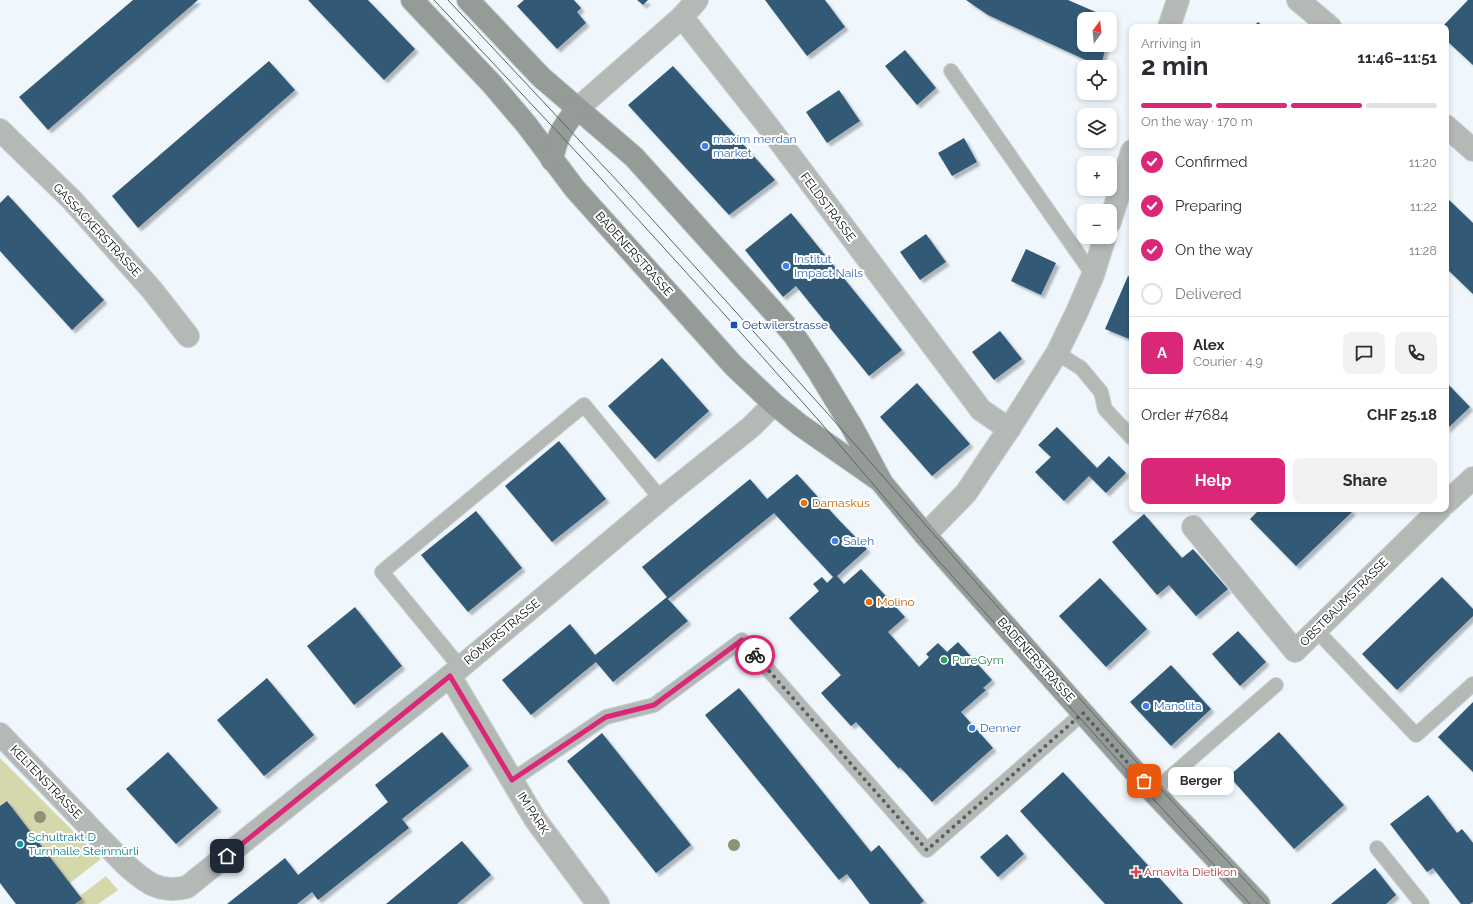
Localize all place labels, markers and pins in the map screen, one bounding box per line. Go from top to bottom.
place label: maxim merdan market [713,132,796,160]
marker: maxim merdan market [700,141,710,151]
place label: Institut Impact Nails [794,252,863,280]
marker: Institut Impact Nails [781,261,791,271]
place label: Oetwilerstrasse [742,318,828,332]
marker: Oetwilerstrasse [729,320,739,330]
place label: Damaskus [812,496,870,510]
marker: Damaskus [799,498,809,508]
place label: Saleh [843,534,874,548]
marker: Saleh [830,536,840,546]
place label: Molino [877,595,915,609]
marker: Molino [864,597,874,607]
place label: PureGym [952,653,1004,667]
marker: PureGym [939,655,949,665]
place label: Manolita [1154,699,1202,713]
marker: Manolita [1141,701,1151,711]
place label: Denner [980,721,1022,735]
marker: Denner [967,723,977,733]
pin [1127,764,1161,798]
callout: Berger [1168,767,1234,795]
place label: Schultrakt D Turnhalle Steinmürli [28,830,139,858]
marker: Schultrakt D Turnhalle Steinmürli [15,839,25,849]
pin [210,839,244,873]
place label: Amavita Dietikon [1144,865,1237,879]
marker: Amavita Dietikon [1131,867,1141,877]

